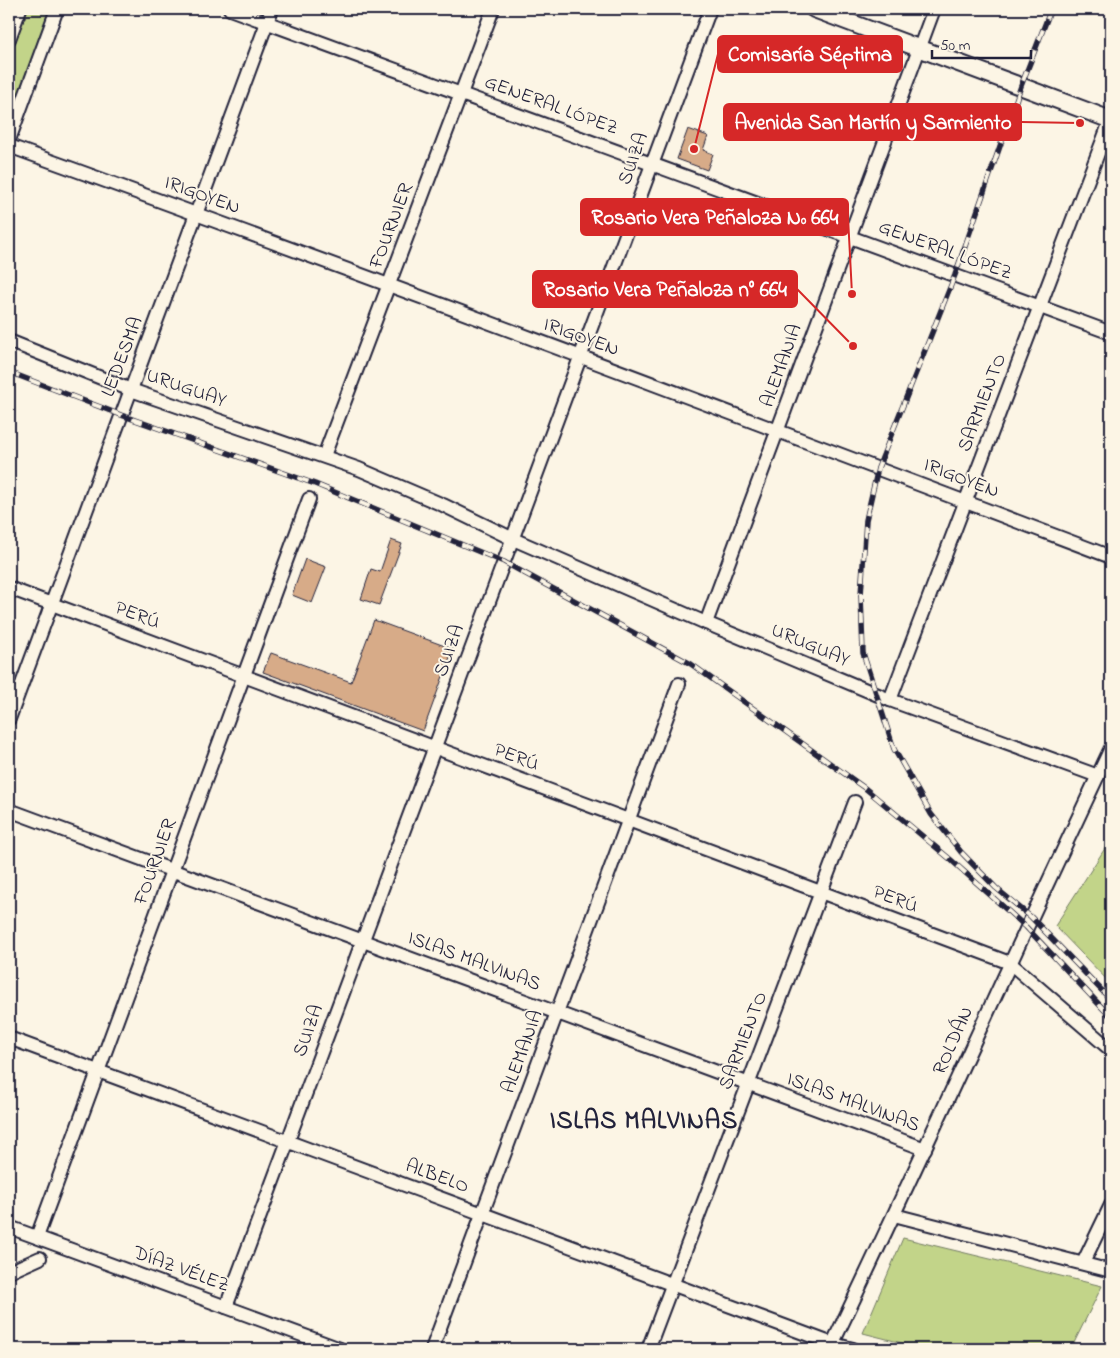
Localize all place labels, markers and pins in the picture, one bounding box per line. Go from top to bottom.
callout: Comisaría Séptima [718,36,902,72]
callout: Avenida San Martín y Sarmiento [724,104,1021,140]
callout: Rosario Vera Peñaloza Nº 664 [581,199,848,235]
callout: Rosario Vera Peñaloza n° 664 [533,271,797,307]

